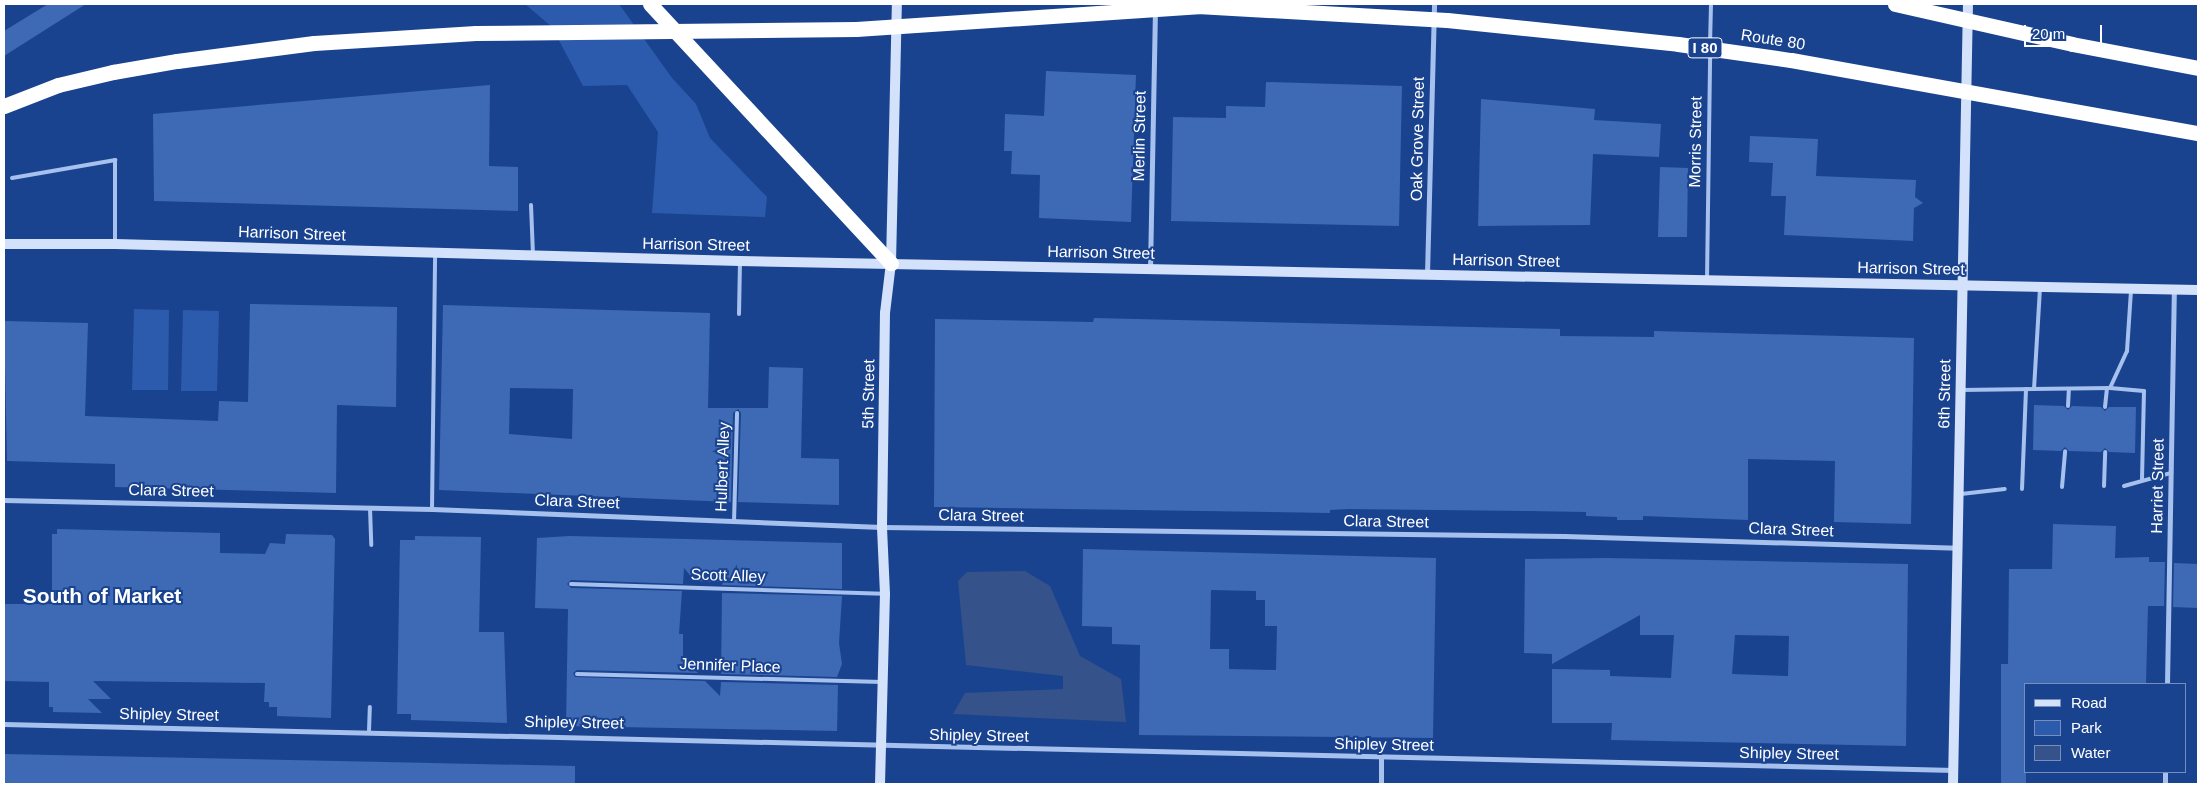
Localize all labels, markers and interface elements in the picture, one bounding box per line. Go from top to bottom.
scale bar [2027,15,2104,47]
street label: Route 80 [1739,25,1807,55]
text: 20 m [2032,25,2065,42]
road number: I 80 [1686,36,1724,60]
street label: Oak Grove Street [1407,77,1429,201]
street label: Merlin Street [1130,90,1150,182]
street label: Morris Street [1686,96,1706,188]
street label: Harrison Street [238,223,346,245]
street label: Harrison Street [642,234,750,256]
street label: Harrison Street [1047,242,1155,264]
street label: Harrison Street [1452,250,1560,272]
street label: Harrison Street [1857,258,1965,280]
street label: 5th Street [859,359,879,429]
street label: 6th Street [1935,359,1955,429]
street label: Hulbert Alley [712,421,734,513]
street label: Harriet Street [2148,438,2168,534]
street label: Clara Street [128,481,214,501]
street label: Clara Street [534,491,620,513]
street label: Clara Street [938,506,1024,526]
street label: Clara Street [1343,512,1429,532]
street label: Clara Street [1748,519,1834,541]
street label: Scott Alley [690,565,766,587]
district label: South of Market [23,583,181,609]
street label: Jennifer Place [679,655,781,677]
legend [2024,683,2187,773]
text: Road [2071,694,2107,711]
street label: Shipley Street [119,705,219,725]
street label: Shipley Street [524,713,624,733]
text: Park [2071,719,2102,736]
street label: Shipley Street [929,726,1029,746]
street label: Shipley Street [1334,735,1434,755]
street label: Shipley Street [1739,744,1839,764]
text: Water [2071,744,2110,761]

